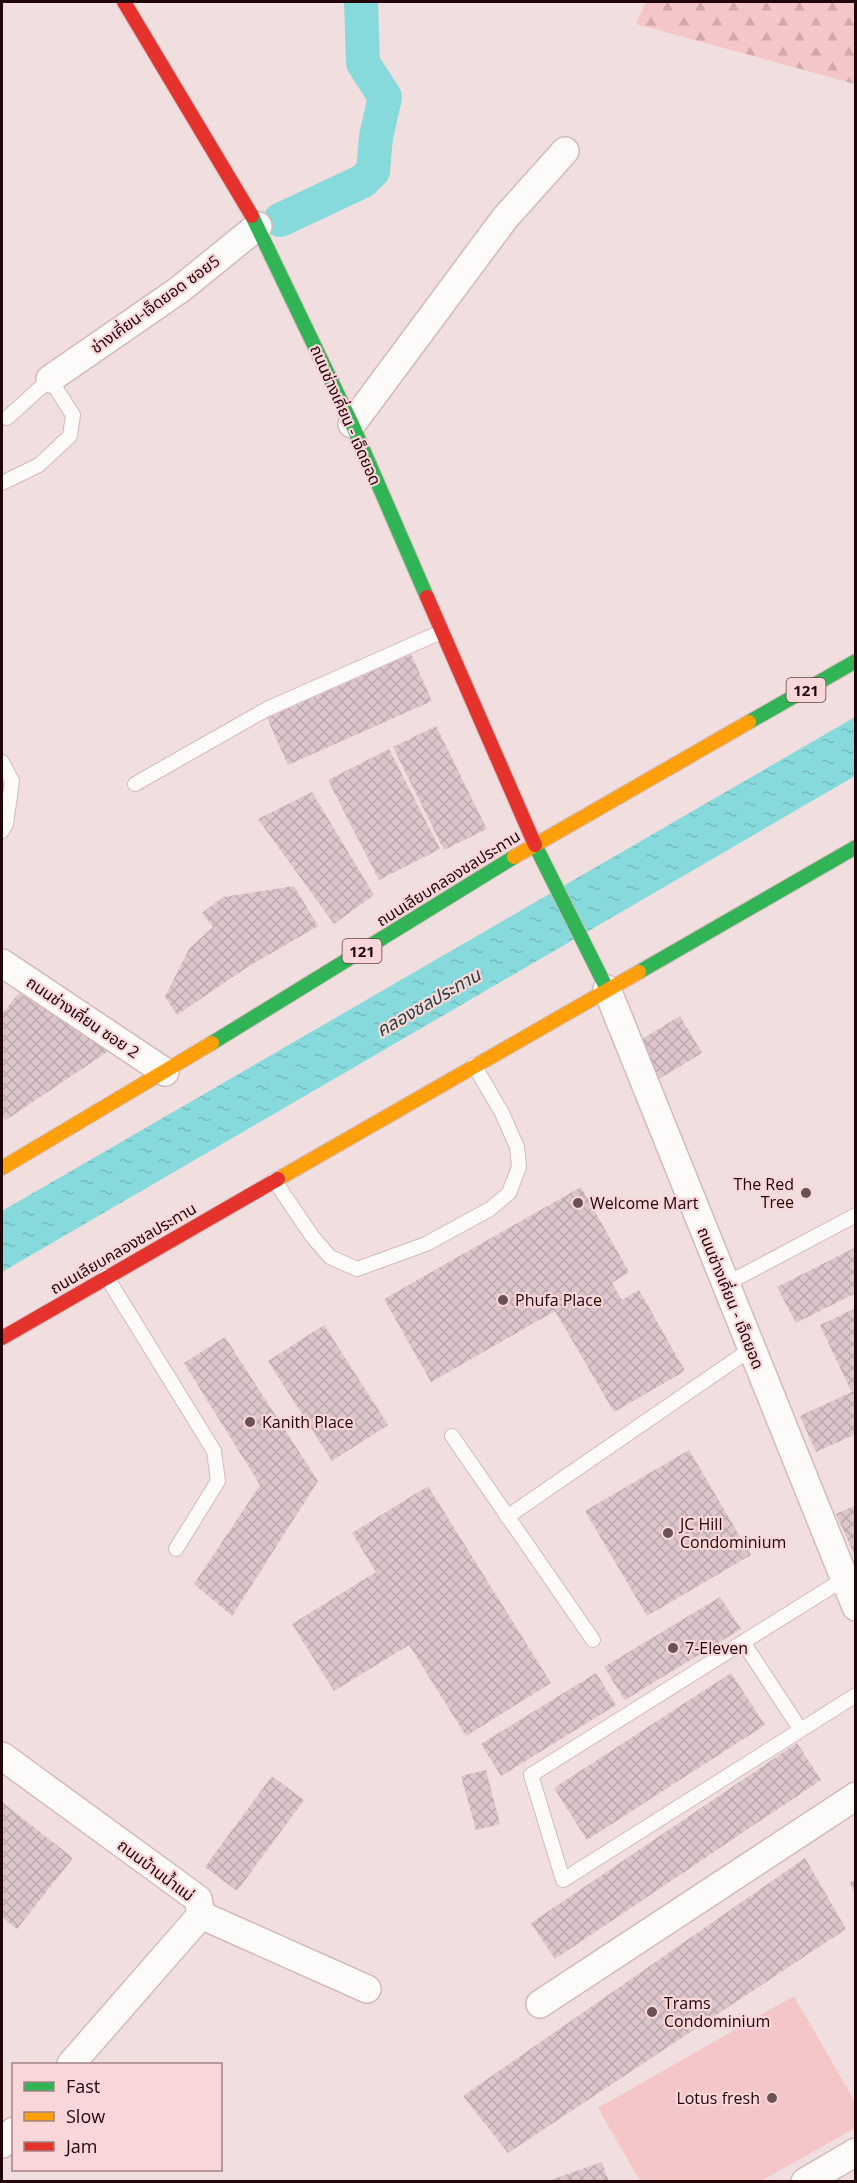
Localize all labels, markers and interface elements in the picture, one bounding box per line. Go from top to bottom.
street label: ช่างเคี่ยน-เจ็ดยอด ซอย5 [86,250,224,358]
street label: ถนนช่างเคี่ยน - เจ็ดยอด [305,341,387,489]
road number: 121 [786,678,826,702]
street label: ถนนเลียบคลองชลประทาน [372,825,524,931]
road number: 121 [342,939,382,963]
water label: คลองชลประทาน [372,962,485,1042]
street label: ถนนช่างเคี่ยน ซอย 2 [22,971,144,1063]
place label: The Red Tree [734,1173,794,1213]
marker: The Red Tree [799,1186,813,1200]
place label: Welcome Mart [590,1192,699,1214]
marker: Welcome Mart [571,1196,585,1210]
street label: ถนนเลียบคลองชลประทาน [46,1197,200,1299]
street label: ถนนช่างเคี่ยน - เจ็ดยอด [692,1224,770,1372]
place label: Phufa Place [515,1289,602,1311]
marker: Phufa Place [496,1293,510,1307]
place label: Kanith Place [262,1411,353,1433]
marker: Kanith Place [243,1415,257,1429]
place label: JC Hill Condominium [678,1513,786,1553]
marker: JC Hill Condominium [661,1526,675,1540]
place label: 7-Eleven [685,1637,748,1659]
marker: 7-Eleven [666,1641,680,1655]
street label: ถนนบ้านน้ำแม่ [113,1834,199,1906]
place label: Trams Condominium [664,1992,770,2032]
marker: Trams Condominium [645,2005,659,2019]
legend [12,2063,222,2171]
text: Fast [66,2074,100,2098]
place label: Lotus fresh [676,2087,760,2109]
marker: Lotus fresh [765,2091,779,2105]
text: Slow [66,2104,105,2128]
text: Jam [64,2134,98,2158]

